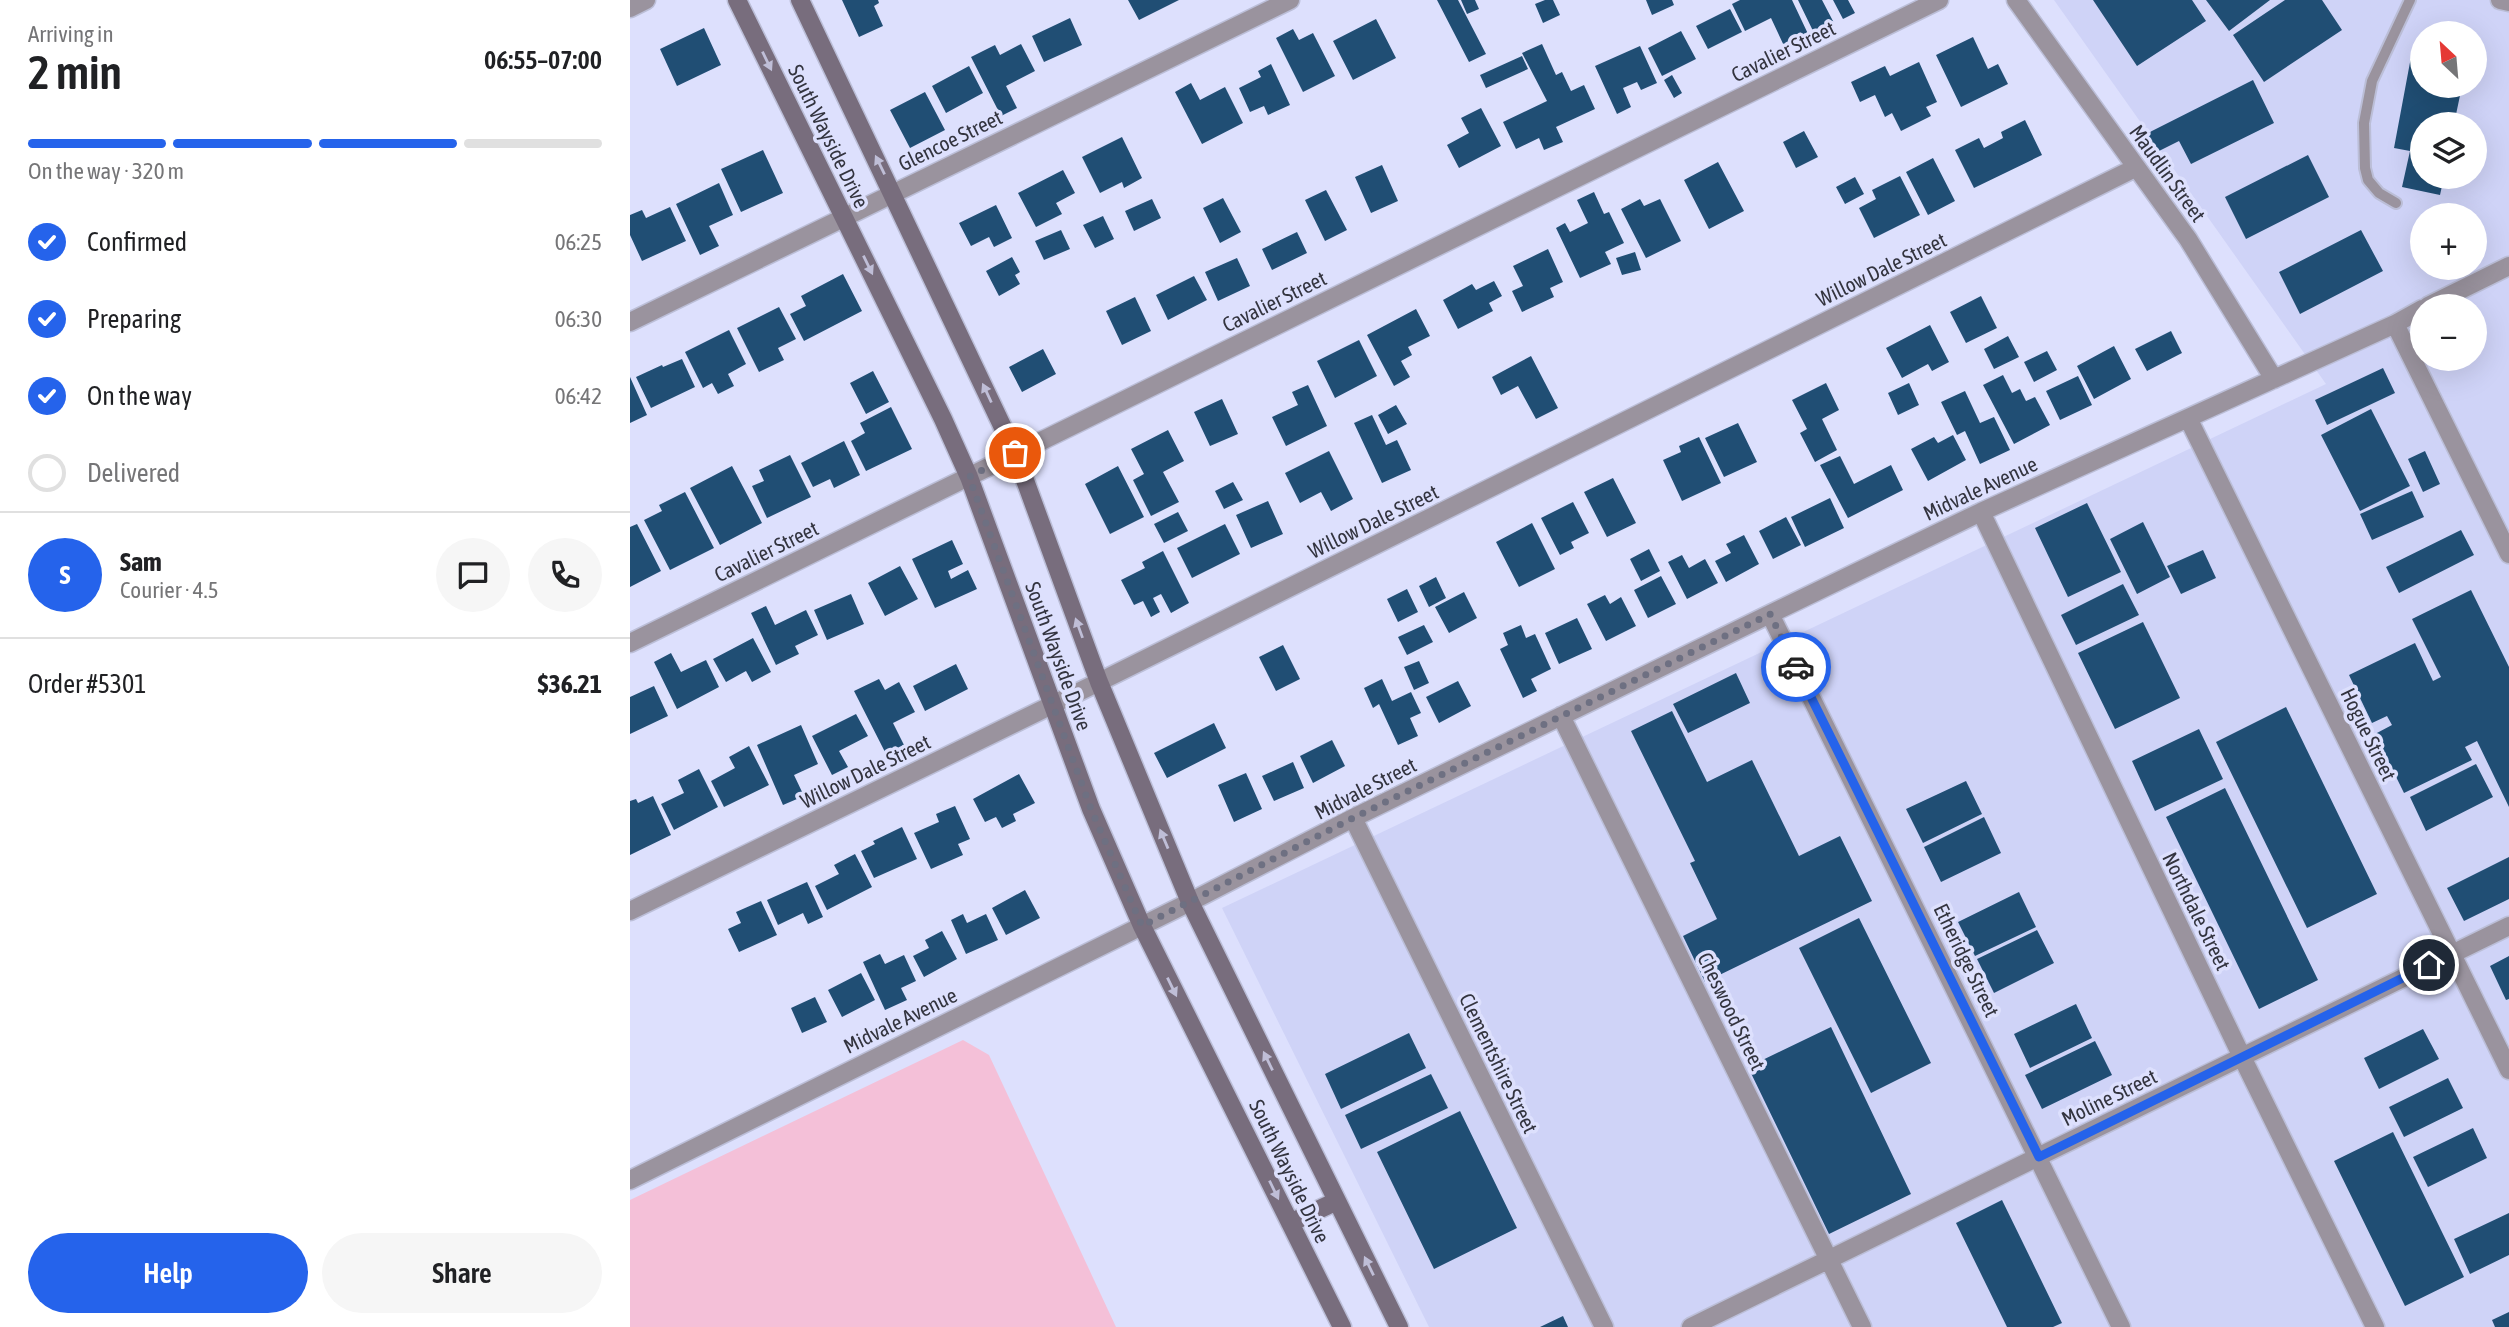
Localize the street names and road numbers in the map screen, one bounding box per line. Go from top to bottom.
street label: Cavalier Street [1727,16,1839,86]
street label: South Wayside Drive [784,60,874,212]
street label: Glencoe Street [894,105,1006,175]
street label: Maudlin Street [2125,120,2211,226]
street label: Willow Dale Street [1812,227,1950,311]
street label: Cavalier Street [1218,266,1330,336]
street label: Midvale Avenue [1919,451,2041,525]
street label: Willow Dale Street [1304,479,1442,563]
street label: Cavalier Street [710,516,822,586]
street label: South Wayside Drive [1021,578,1097,734]
street label: Hogue Street [2336,684,2402,784]
street label: Willow Dale Street [796,729,934,813]
street label: Midvale Street [1310,752,1420,824]
street label: Northdale Street [2158,848,2236,974]
street label: Etheridge Street [1929,900,2005,1020]
street label: Cheswood Street [1693,948,1771,1074]
street label: Midvale Avenue [839,982,961,1058]
street label: Clementshire Street [1455,989,1543,1137]
street label: Moline Street [2057,1064,2161,1130]
street label: South Wayside Drive [1245,1095,1335,1247]

